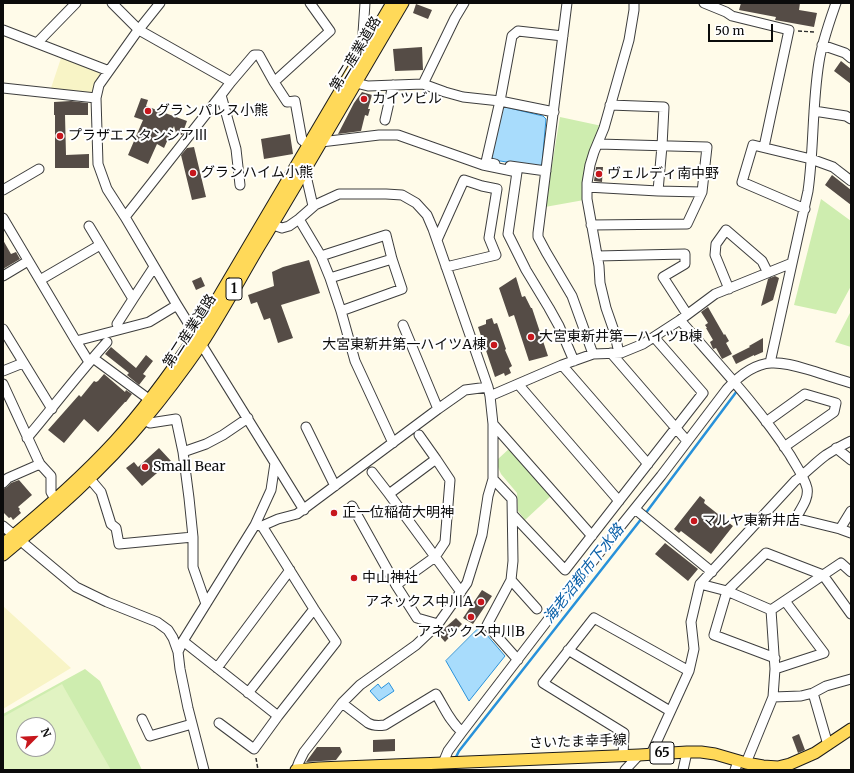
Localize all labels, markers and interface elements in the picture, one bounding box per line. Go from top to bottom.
street label: 第二産業道路 [327,14,385,94]
scale bar [710,16,775,42]
text: 50 m [715,23,744,38]
place label: カイツビル [372,91,442,107]
marker: カイツビル [359,94,369,104]
place label: グランパレス小熊 [156,103,268,119]
marker: グランパレス小熊 [143,106,153,116]
place label: プラザエスタンシアⅢ [68,128,208,144]
marker: プラザエスタンシアⅢ [55,131,65,141]
place label: グランハイム小熊 [201,165,313,181]
place label: ヴェルディ南中野 [607,166,719,182]
marker: グランハイム小熊 [188,168,198,178]
marker: ヴェルディ南中野 [594,169,604,179]
road number: 1 [226,278,242,300]
street label: 第二産業道路 [160,291,220,371]
place label: 大宮東新井第一ハイツB棟 [539,329,702,345]
marker: 大宮東新井第一ハイツB棟 [526,332,536,342]
place label: 大宮東新井第一ハイツA棟 [322,337,486,353]
marker: 大宮東新井第一ハイツA棟 [489,340,499,350]
place label: Small Bear [153,459,225,475]
marker: Small Bear [140,462,150,472]
place label: 正一位稲荷大明神 [342,505,454,521]
marker: 正一位稲荷大明神 [329,508,339,518]
place label: マルヤ東新井店 [702,513,800,529]
marker: マルヤ東新井店 [689,516,699,526]
water label: 海老沼都市下水路 [540,521,628,627]
place label: 中山神社 [362,570,418,586]
marker: 中山神社 [349,573,359,583]
place label: アネックス中川A [365,594,473,610]
marker: アネックス中川A [476,597,486,607]
marker: アネックス中川B [466,612,476,622]
place label: アネックス中川B [417,624,525,640]
north arrow [16,717,56,757]
text: N [38,726,54,739]
street label: さいたま幸手線 [529,732,627,752]
road number: 65 [650,742,674,764]

